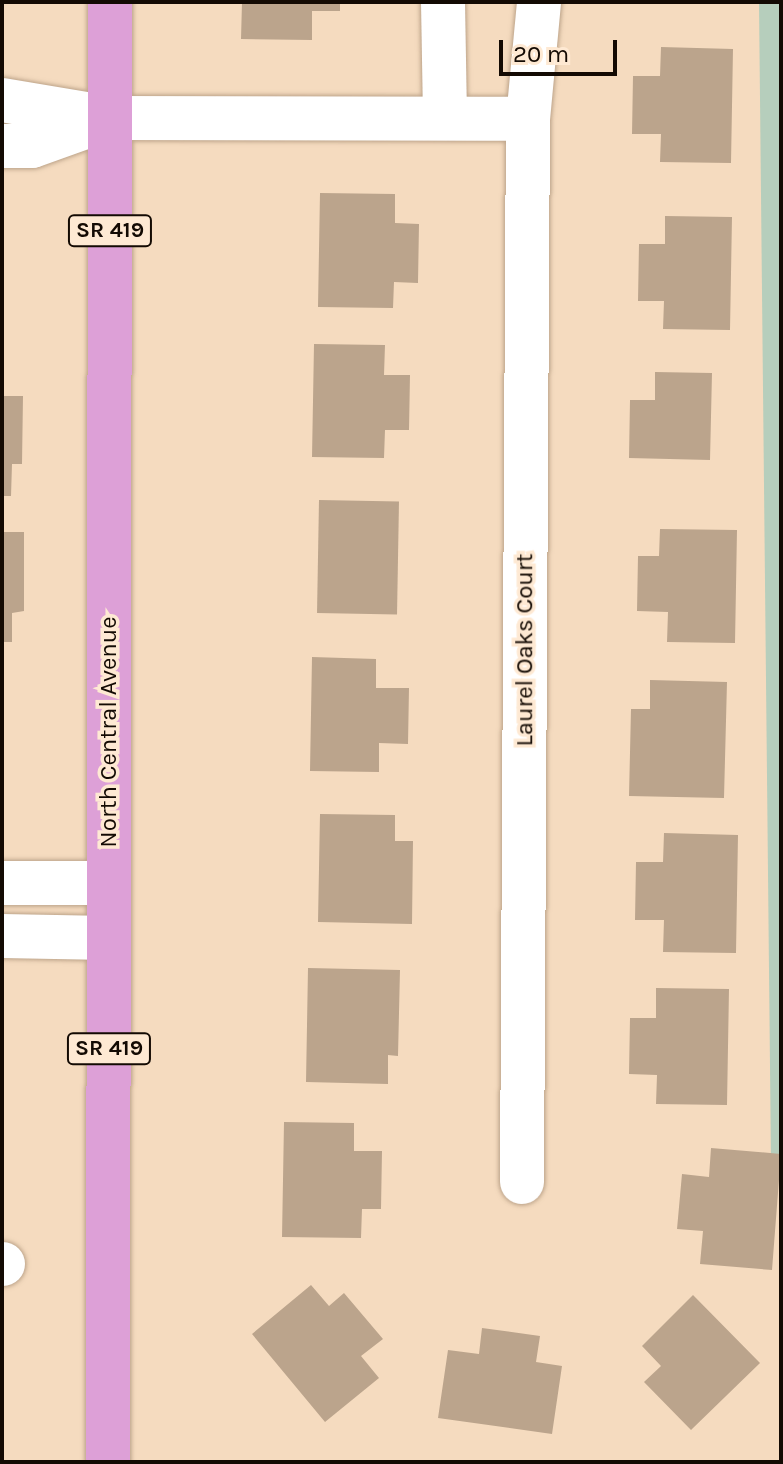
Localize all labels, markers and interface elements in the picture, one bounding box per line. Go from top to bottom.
scale bar [503,24,621,74]
text: 20 m [513,40,569,68]
road number: SR 419 [66,213,154,249]
street label: Laurel Oaks Court [511,554,539,746]
street label: North Central Avenue [95,616,123,848]
road number: SR 419 [65,1031,153,1067]

